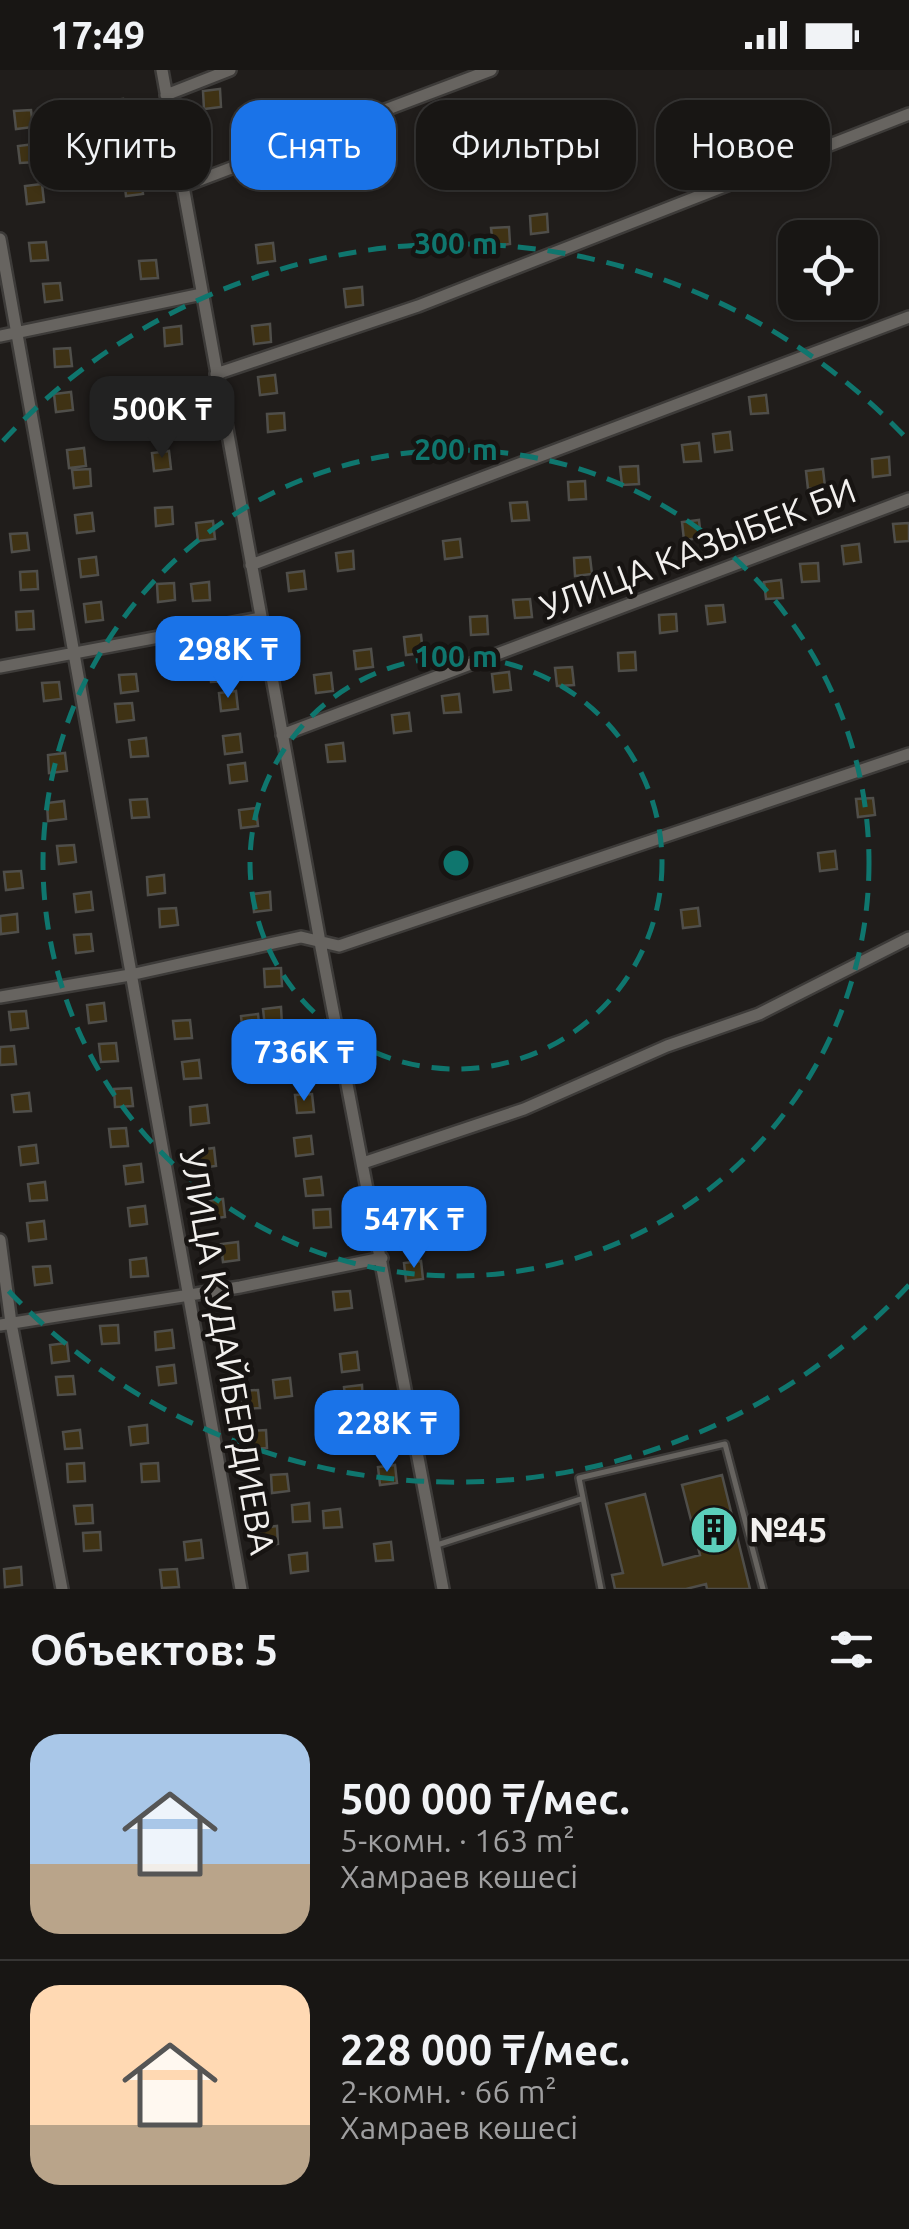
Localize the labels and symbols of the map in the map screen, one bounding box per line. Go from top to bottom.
text: 300 m [414,226,498,260]
pin: 500K ₸ [81,376,243,461]
text: 200 m [414,432,498,466]
street label: УЛИЦА КАЗЫБЕК БИ [534,469,861,627]
pin: 298K ₸ [147,616,309,701]
text: 100 m [414,639,498,673]
centre of rings [438,845,474,881]
pin: 736K ₸ [223,1019,385,1104]
street label: УЛИЦА КУДАЙБЕРДИЕВА [173,1146,283,1558]
pin: 547K ₸ [333,1186,495,1271]
pin: 228K ₸ [306,1390,468,1475]
building icon: №45 [688,1504,740,1556]
place label: №45 [749,1509,828,1549]

